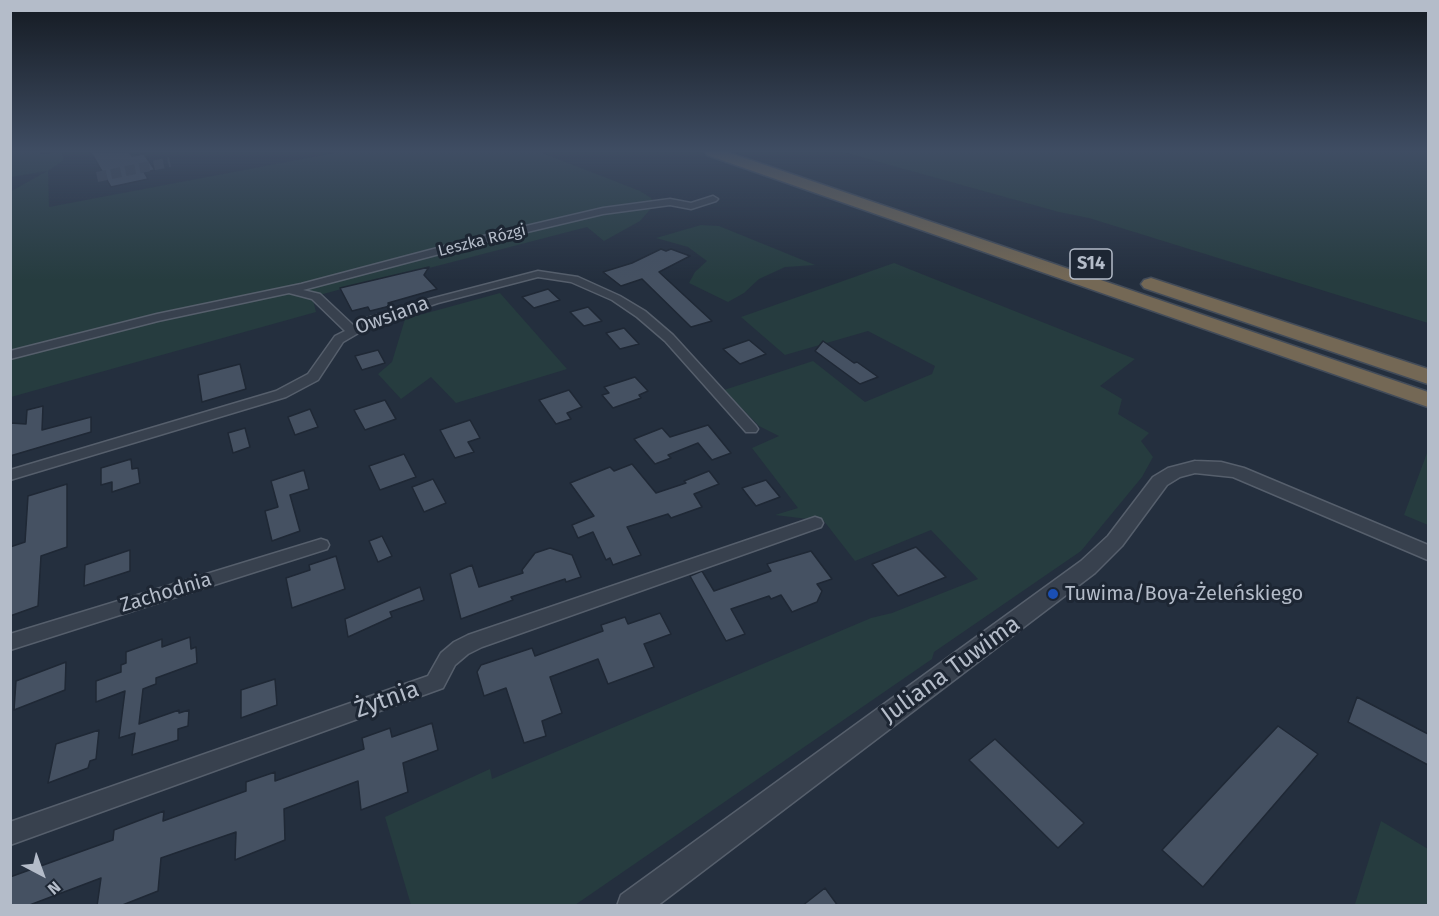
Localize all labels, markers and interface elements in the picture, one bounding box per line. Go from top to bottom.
street label: Leszka Rózgi [436,221,528,261]
road number: S14 [1070,249,1112,279]
street label: Owsiana [352,292,432,340]
street label: Zachodnia [117,568,215,618]
place label: Tuwima/Boya-Żeleńskiego [1065,582,1303,606]
marker: Tuwima/Boya-Żeleńskiego [1046,587,1060,601]
street label: Juliana Tuwima [876,610,1026,730]
street label: Żytnia [351,675,423,725]
north arrow [12,844,72,904]
text: N [44,877,64,899]

